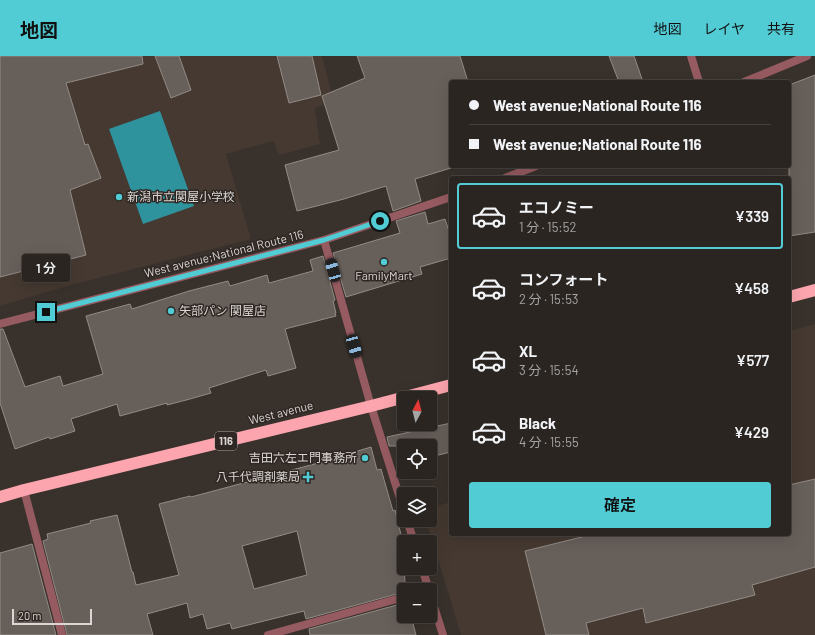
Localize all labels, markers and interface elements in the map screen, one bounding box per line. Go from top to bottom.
text: 地図 [20,18,58,41]
text: 地図 [653,20,681,37]
text: レイヤ [703,20,745,37]
text: 共有 [767,20,795,37]
text: West avenue;National Route 116 [493,96,702,114]
text: West avenue;National Route 116 [493,135,702,153]
place label: 新潟市立関屋小学校 [127,189,235,203]
marker: 新潟市立関屋小学校 [114,192,124,202]
icon: car [471,198,507,234]
text: エコノミー [519,198,594,216]
text: ¥339 [735,207,769,225]
route start [371,212,389,230]
text: 1 分 · 15:52 [519,219,576,235]
street label: West avenue;National Route 116 [143,226,305,280]
callout: 1 分 [22,254,70,282]
car [324,257,342,283]
marker: FamilyMart [379,257,389,267]
text: 1 分 [36,260,56,276]
place label: FamilyMart [355,268,413,282]
icon: car [471,270,507,306]
text: コンフォート [519,270,609,288]
text: ¥458 [734,279,769,297]
text: 2 分 · 15:53 [519,291,579,307]
route end [37,303,55,321]
place label: 矢部パン 関屋店 [179,303,266,317]
marker: 矢部パン 関屋店 [166,306,176,316]
car [345,333,363,359]
icon: car [471,342,507,378]
text: XL [519,342,537,360]
text: ¥577 [736,351,769,369]
text: 3 分 · 15:54 [519,362,579,378]
north arrow [397,391,437,431]
map controls [397,391,437,623]
street label: West avenue [247,397,314,427]
icon: car [471,414,507,450]
text: Black [519,414,556,432]
text: ¥429 [734,423,769,441]
road number: 116 [215,432,237,450]
text: 4 分 · 15:55 [519,434,579,450]
button: locate [397,439,437,479]
place label: 吉田六左エ門事務所 [249,450,357,464]
marker: 吉田六左エ門事務所 [360,453,370,463]
place label: 八千代調剤薬局 [216,469,300,483]
marker: 八千代調剤薬局 [303,472,313,482]
button: 確定 [469,482,771,528]
button: layers [397,487,437,527]
button: + [397,535,437,575]
button: − [397,583,437,623]
scale bar [12,607,92,626]
text: 20 m [18,609,41,622]

